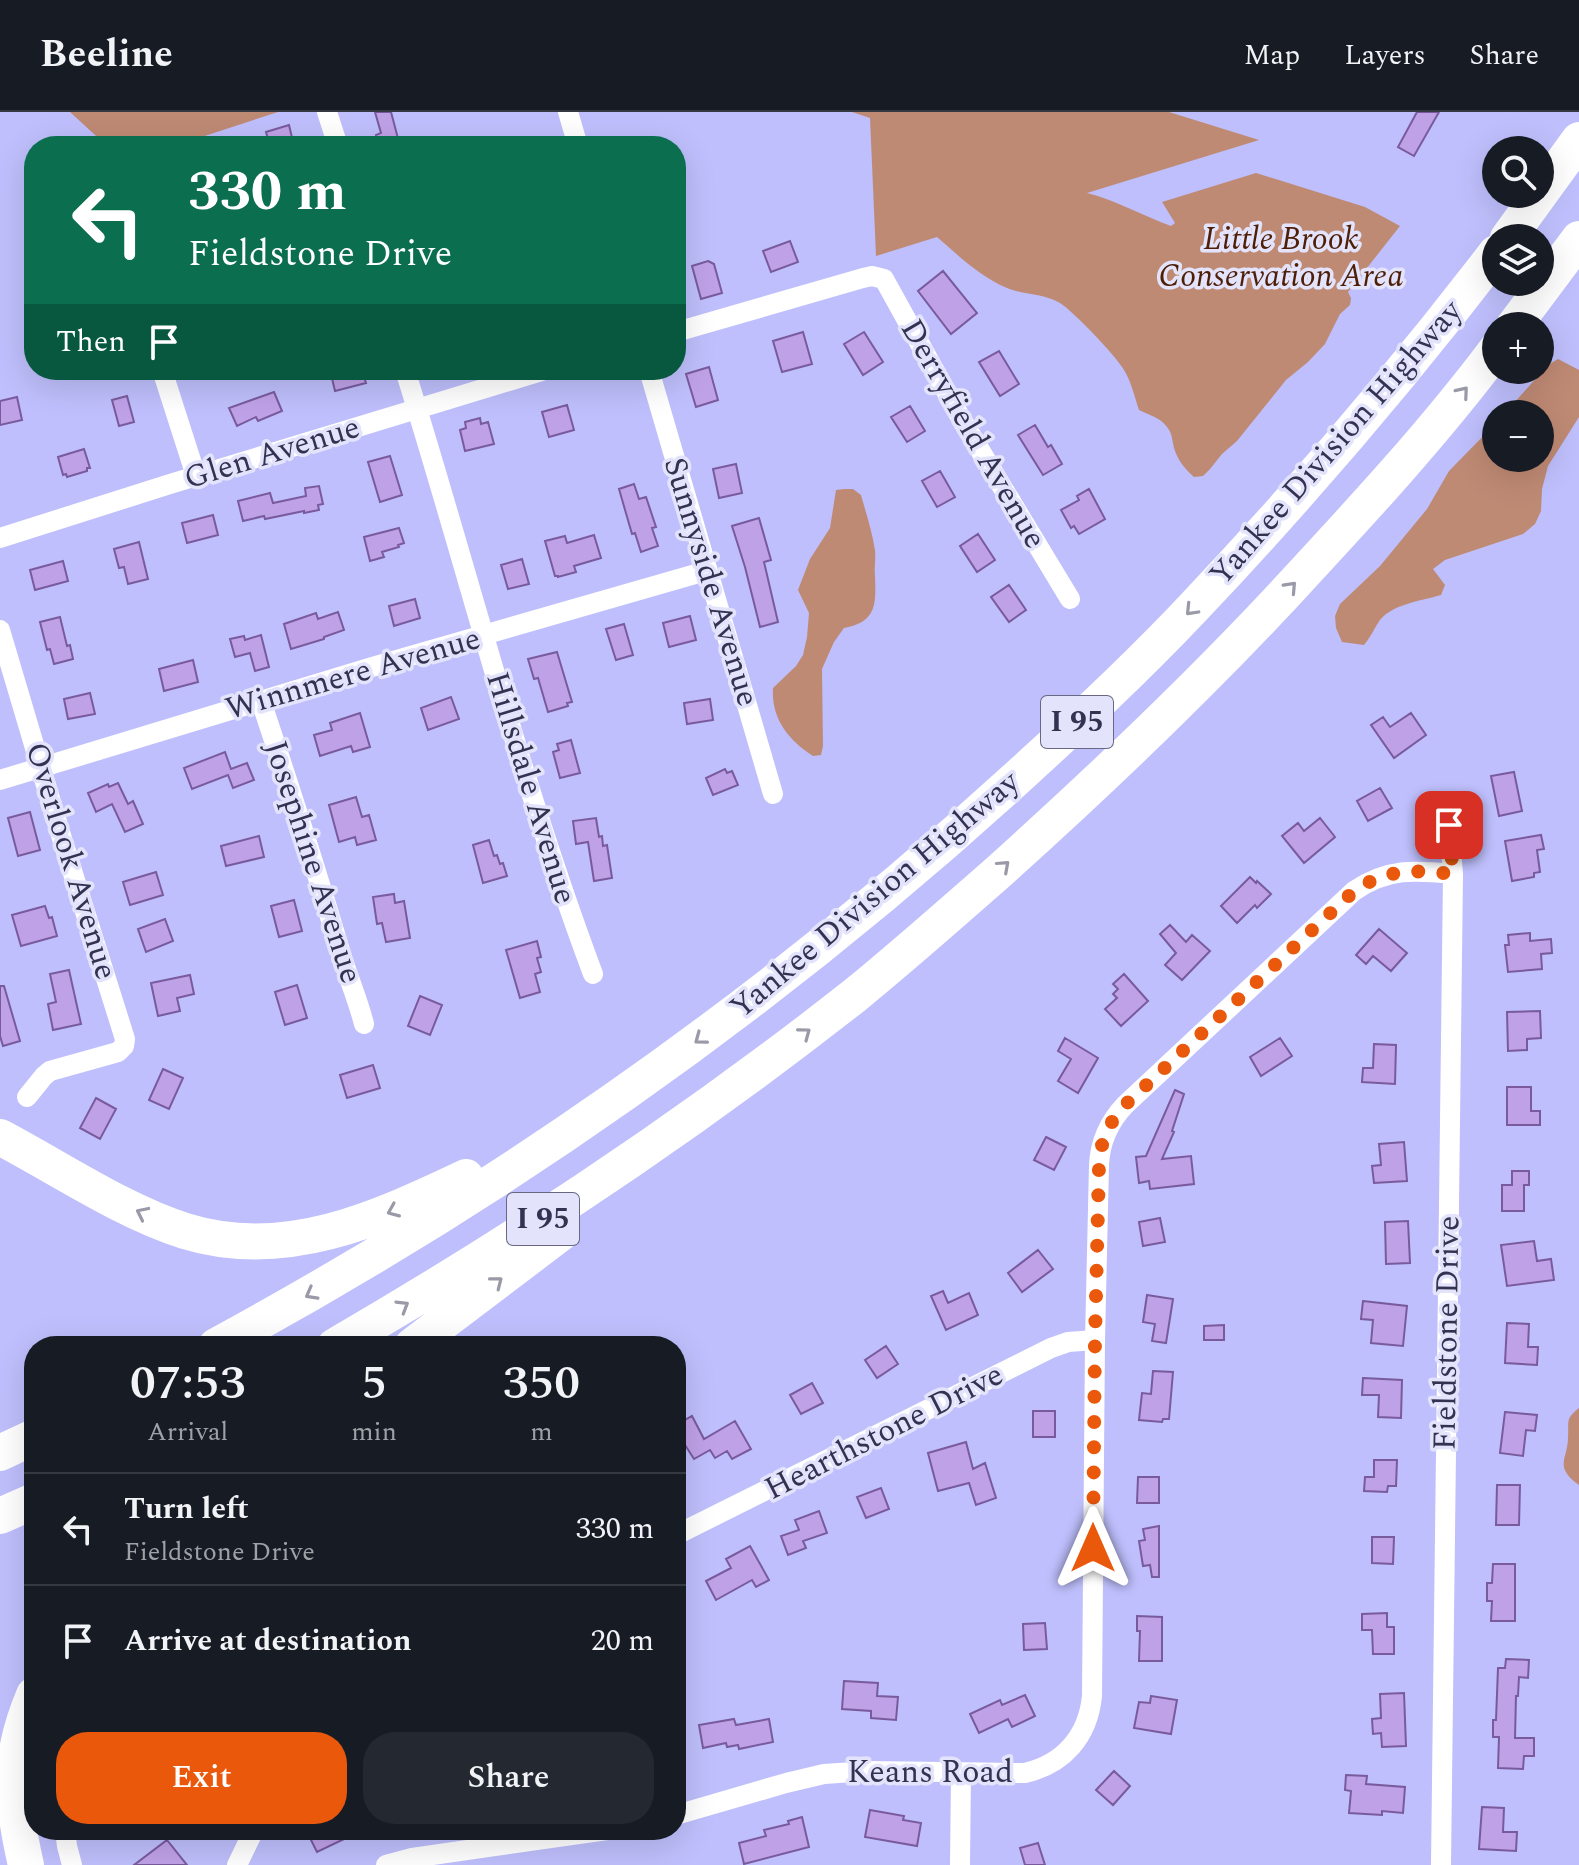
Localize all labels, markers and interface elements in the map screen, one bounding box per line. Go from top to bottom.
text: Beeline [40,26,173,84]
text: Map [1244,34,1300,77]
text: Layers [1344,34,1426,77]
text: Share [1470,34,1539,77]
map controls [1482,136,1554,472]
button: search [1482,136,1554,208]
text: 330 m [188,150,347,235]
icon: left [56,168,160,272]
park label: Little Brook Conservation Area [1159,215,1403,301]
button: layers [1482,224,1554,296]
text: Fieldstone Drive [188,227,452,282]
street label: Yankee Division Highway [1198,288,1475,597]
street label: Derryfield Avenue [887,310,1059,558]
button: + [1482,312,1554,384]
text: Then [56,319,126,365]
icon: arrive [142,320,186,364]
one-way arrow [1453,387,1468,401]
button: − [1482,400,1554,472]
street label: Glen Avenue [178,403,366,503]
street label: Sunnyside Avenue [650,451,772,713]
one-way arrow [1281,582,1296,596]
one-way arrow [1185,601,1200,615]
street label: Winnmere Avenue [220,614,486,734]
street label: Hillsdale Avenue [472,666,590,910]
road number: I 95 [1041,696,1113,748]
street label: Josephine Avenue [251,734,375,990]
street label: Overlook Avenue [12,736,130,986]
street label: Yankee Division Highway [719,758,1032,1031]
pin [1415,791,1483,859]
icon: arrive [1427,803,1471,847]
one-way arrow [995,861,1010,876]
one-way arrow [796,1028,811,1042]
one-way arrow [694,1029,709,1043]
road number: I 95 [507,1193,579,1245]
one-way arrow [387,1202,401,1218]
one-way arrow [136,1207,151,1223]
street label: Fieldstone Drive [1420,1215,1474,1451]
one-way arrow [488,1277,502,1292]
one-way arrow [305,1284,319,1299]
one-way arrow [394,1301,409,1316]
text: 07:53 [130,1347,245,1420]
text: 5 [361,1347,387,1420]
text: 350 [503,1347,580,1420]
street label: Hearthstone Drive [756,1351,1012,1513]
text: Arrival [147,1412,228,1452]
text: min [351,1412,397,1452]
text: m [530,1412,553,1452]
text: Turn left [124,1486,249,1532]
text: 330 m [576,1506,654,1552]
position arrow [1051,1506,1135,1590]
icon: left [56,1507,100,1551]
text: Fieldstone Drive [124,1532,315,1572]
text: Arrive at destination [124,1618,411,1664]
text: 20 m [591,1618,654,1664]
icon: arrive [56,1619,100,1663]
button: Exit [56,1732,347,1824]
button: Share [363,1732,654,1824]
street label: Keans Road [847,1748,1013,1797]

